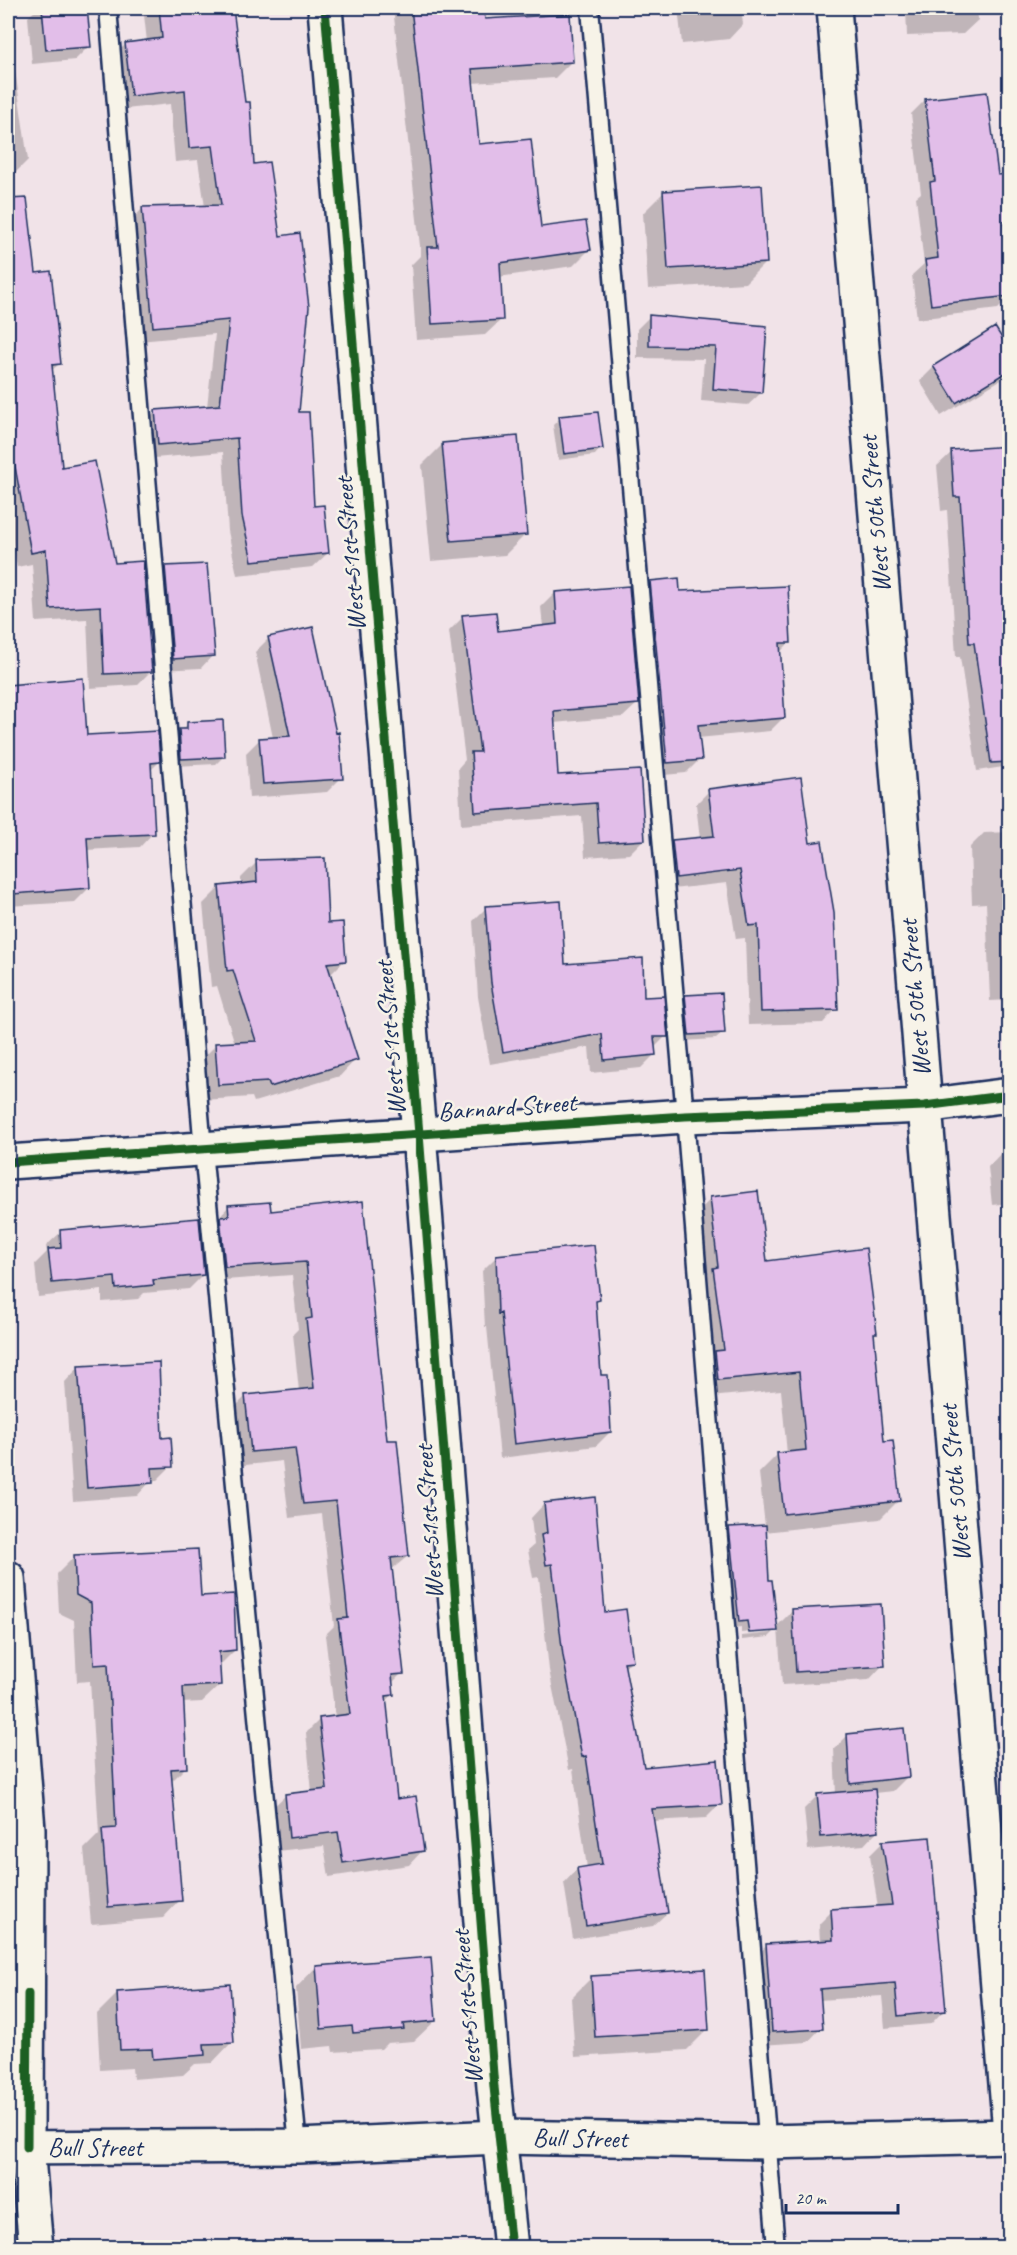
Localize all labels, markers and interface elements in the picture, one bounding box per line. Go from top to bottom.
street label: West 50th Street [851,432,898,594]
street label: West 51st Street [327,473,373,632]
street label: West 50th Street [891,916,938,1078]
street label: West 51st Street [367,957,413,1116]
street label: Barnard Street [437,1086,580,1128]
street label: West 50th Street [931,1401,978,1563]
street label: West 51st Street [407,1441,451,1600]
street label: West 51st Street [444,1926,490,2085]
street label: Bull Street [532,2121,630,2155]
street label: Bull Street [48,2131,145,2164]
scale bar [786,2177,898,2215]
text: 20 m [795,2187,828,2209]

